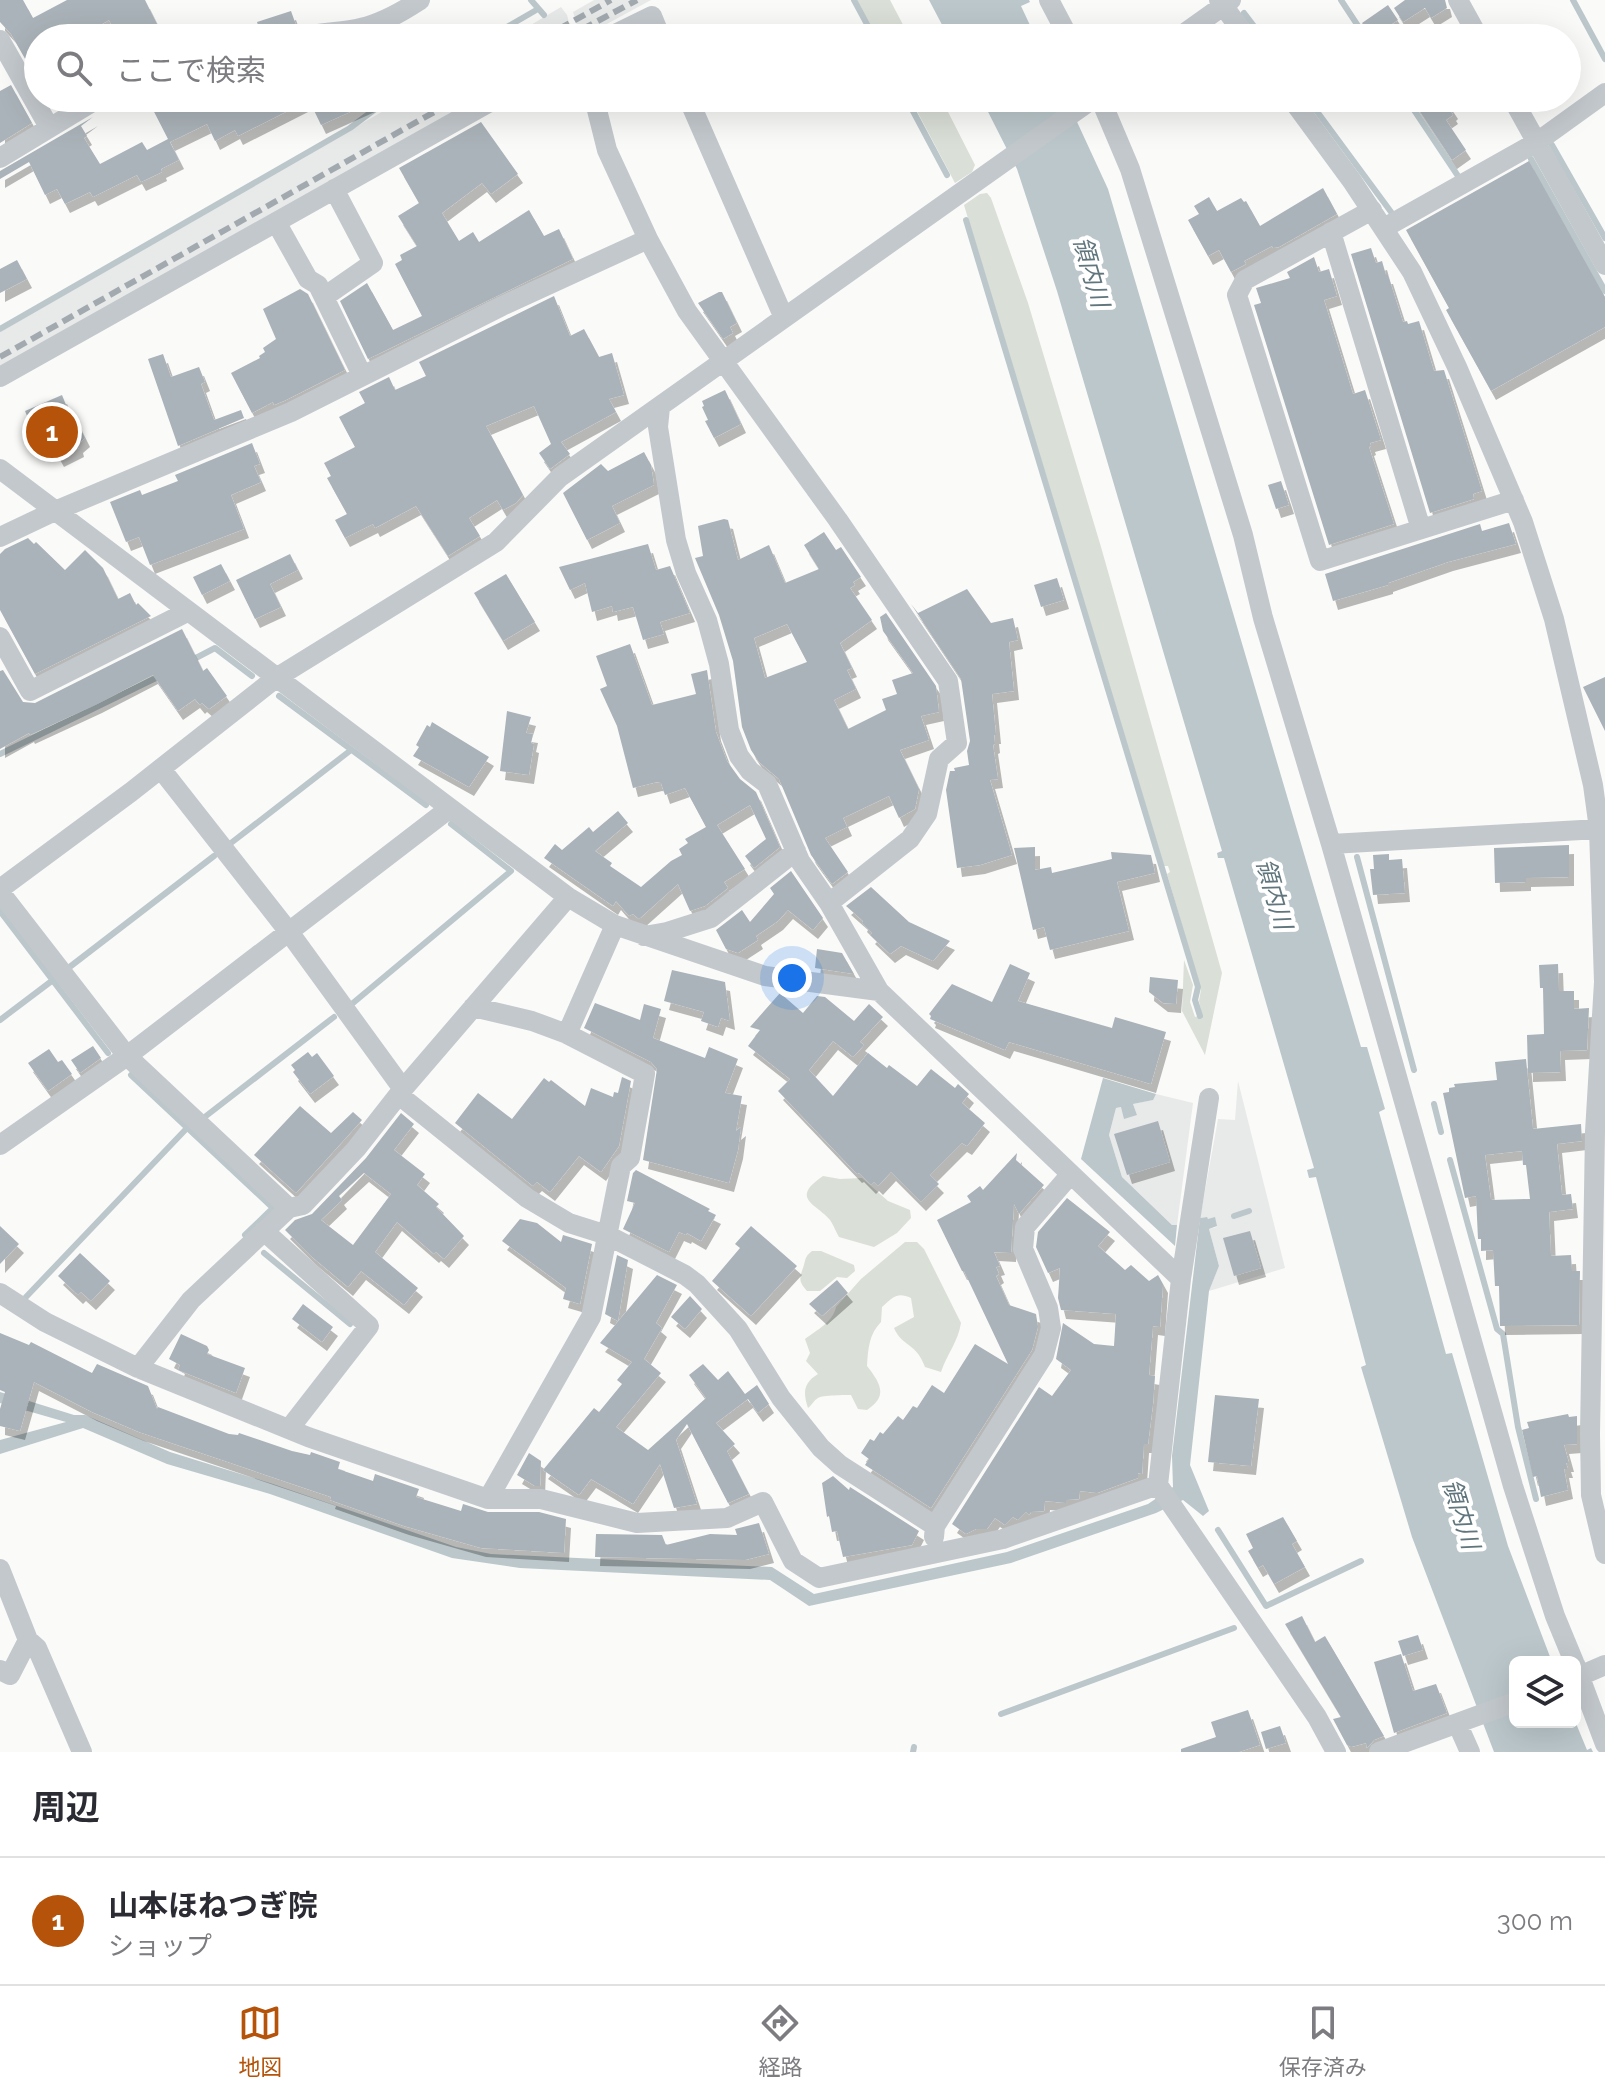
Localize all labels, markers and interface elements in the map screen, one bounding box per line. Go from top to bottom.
search box [24,24,1581,112]
icon: search [52,46,96,90]
text: ここで検索 [116,53,266,88]
water label: 領内川 [1068,233,1116,313]
pin: 1 [26,402,78,462]
water label: 領内川 [1251,855,1299,935]
your location [772,958,812,998]
water label: 領内川 [1437,1475,1487,1555]
map controls [1509,1656,1581,1728]
button: layers [1509,1656,1581,1728]
text: 周辺 [32,1787,100,1827]
text: 山本ほねつぎ院 [108,1888,318,1923]
text: 1 [52,1906,64,1936]
text: 300 m [1497,1906,1573,1936]
text: ショップ [108,1931,212,1961]
tab: 地図 [238,2001,282,2081]
tab: 経路 [758,2001,803,2081]
tab: 保存済み [1279,2001,1367,2081]

